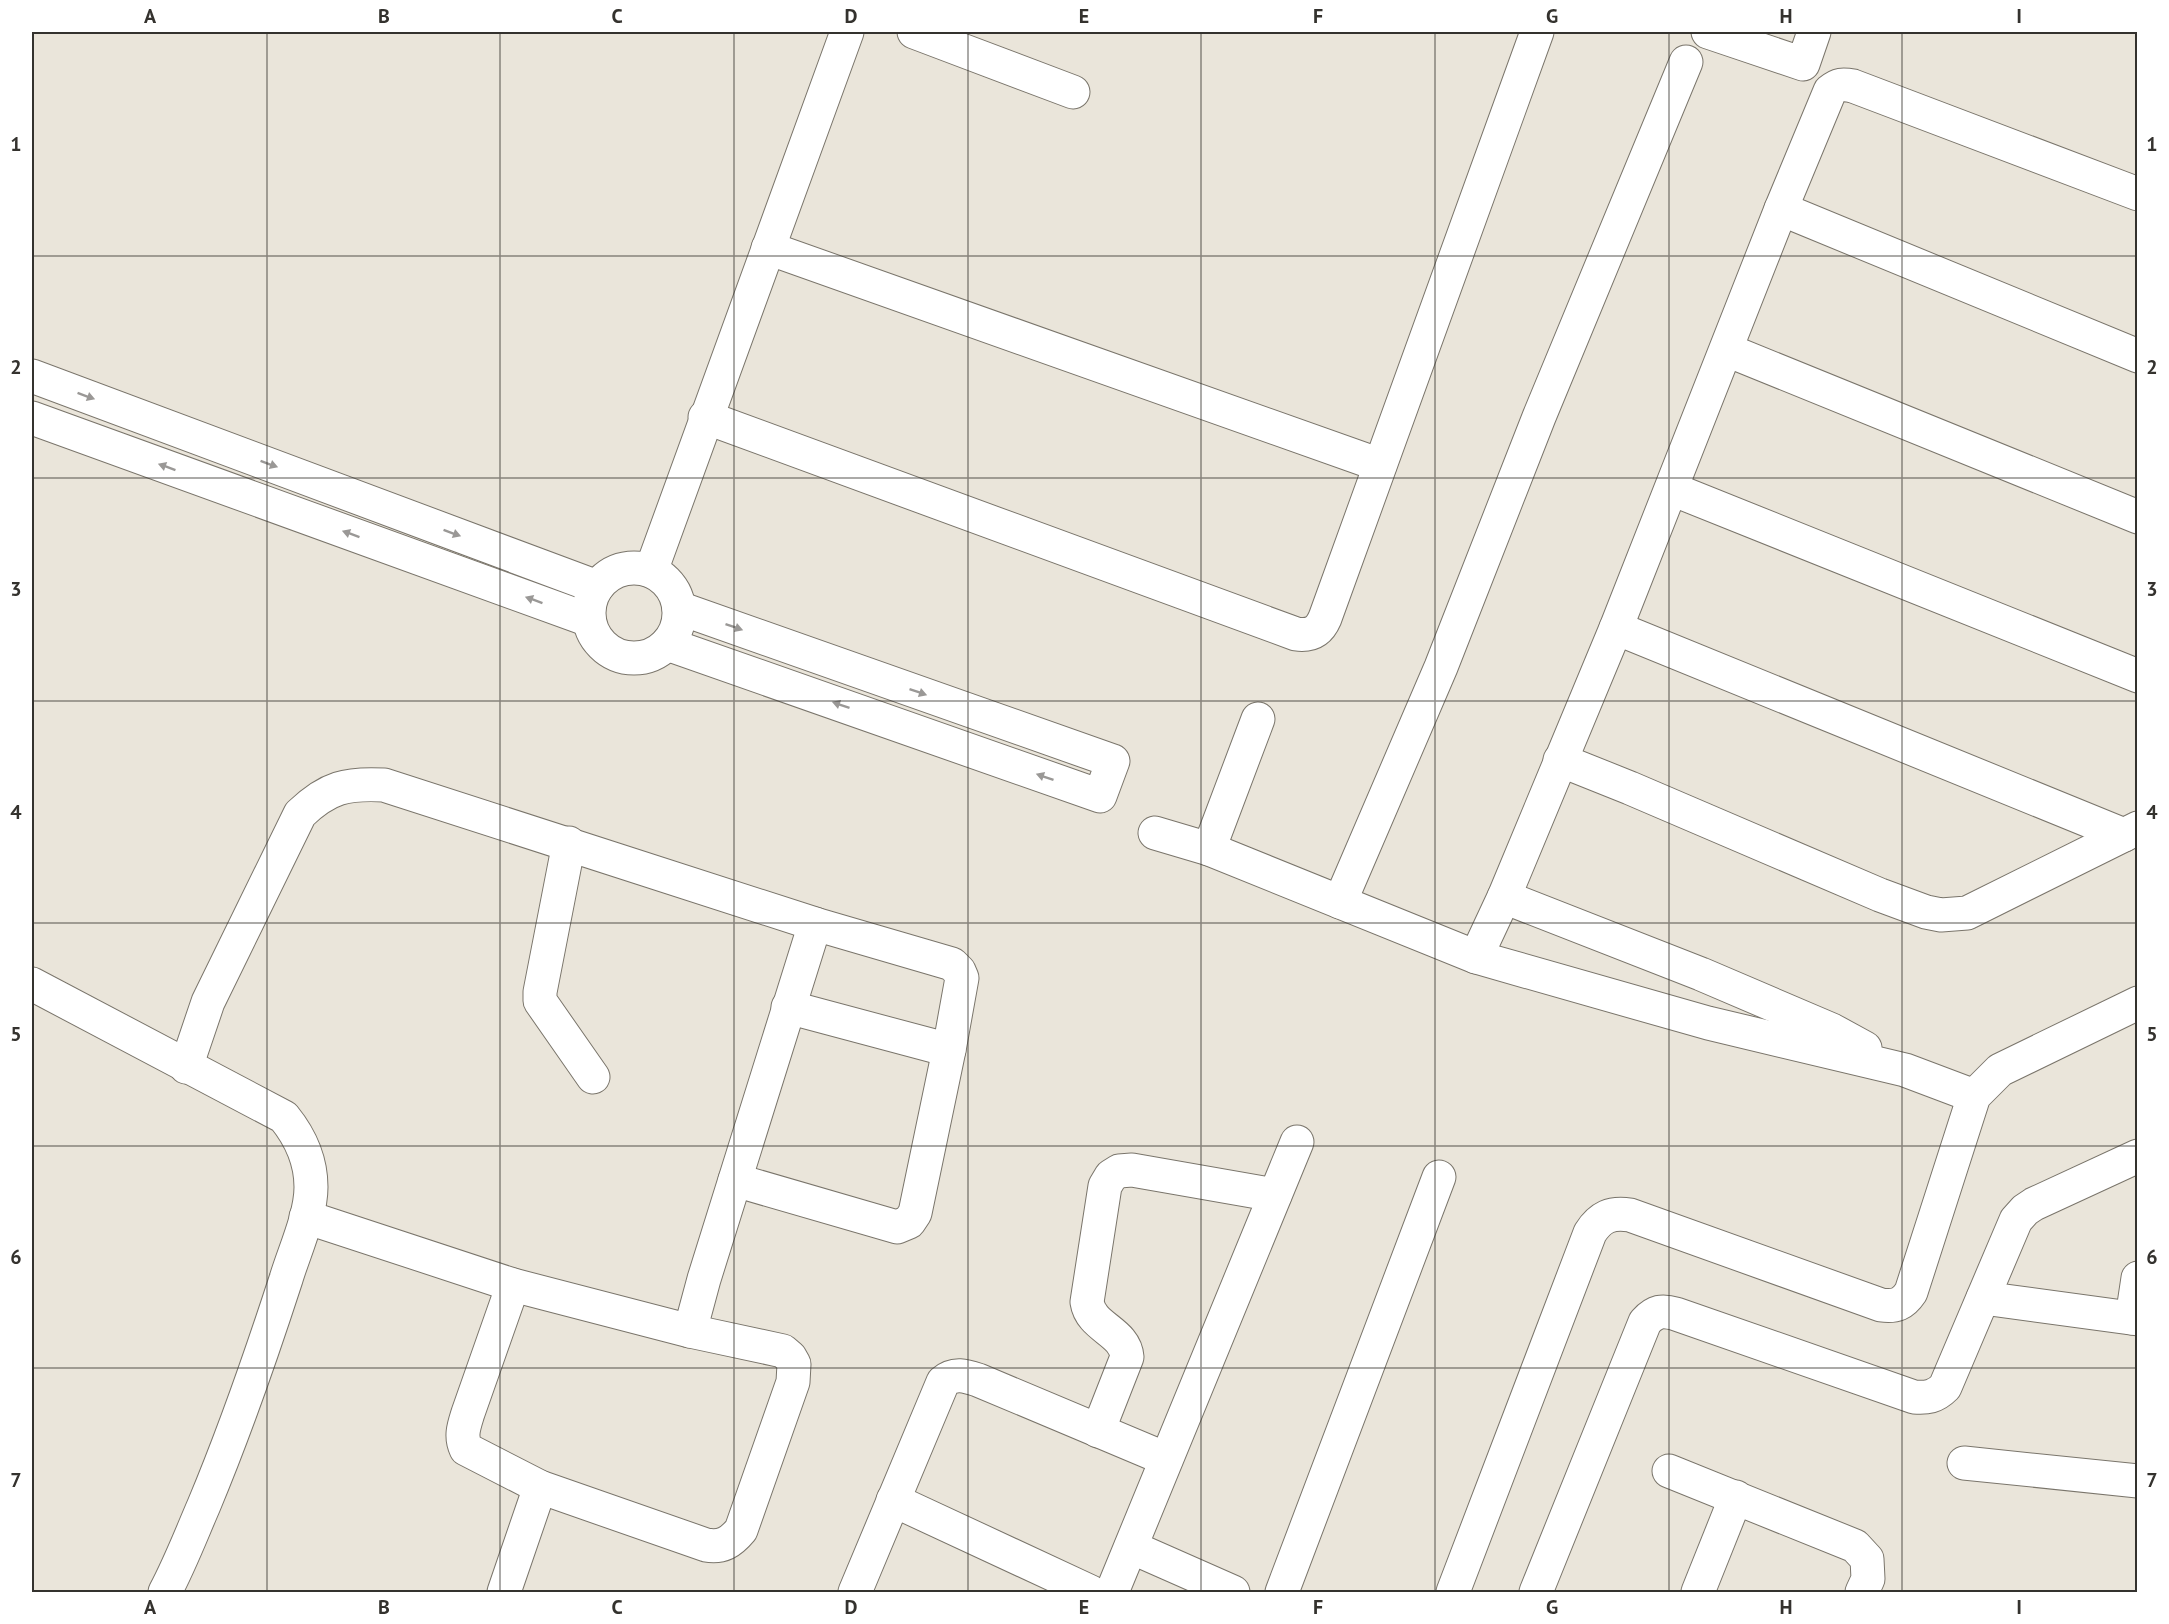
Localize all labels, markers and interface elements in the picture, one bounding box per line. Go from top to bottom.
text: A [144,3,157,29]
text: B [378,3,390,29]
text: C [611,3,623,29]
text: D [845,3,858,29]
text: E [1079,3,1089,29]
text: F [1313,3,1323,29]
text: G [1546,3,1558,29]
text: H [1779,3,1793,29]
text: I [2016,3,2022,29]
text: 1 [10,131,22,157]
text: 1 [2146,131,2158,157]
text: 2 [10,354,22,380]
text: 2 [2146,354,2158,380]
one-way arrow [77,392,95,401]
one-way arrow [260,460,278,470]
one-way arrow [158,462,176,472]
one-way arrow [342,528,360,538]
one-way arrow [443,528,461,538]
text: 3 [10,576,22,602]
text: 3 [2146,576,2158,602]
one-way arrow [525,595,543,604]
one-way arrow [725,623,743,633]
one-way arrow [909,687,927,697]
one-way arrow [832,700,850,710]
one-way arrow [1036,771,1054,781]
text: 4 [10,799,22,825]
text: 4 [2146,799,2158,825]
text: 5 [10,1021,22,1047]
text: 5 [2146,1021,2158,1047]
text: 6 [10,1244,22,1270]
text: 6 [2146,1244,2158,1270]
text: 7 [10,1467,22,1493]
text: 7 [2146,1467,2158,1493]
text: A [144,1594,157,1620]
text: B [378,1594,390,1620]
text: C [611,1594,623,1620]
text: D [845,1594,858,1620]
text: E [1079,1594,1089,1620]
text: F [1313,1594,1323,1620]
text: G [1546,1594,1558,1620]
text: H [1779,1594,1793,1620]
text: I [2016,1594,2022,1620]

